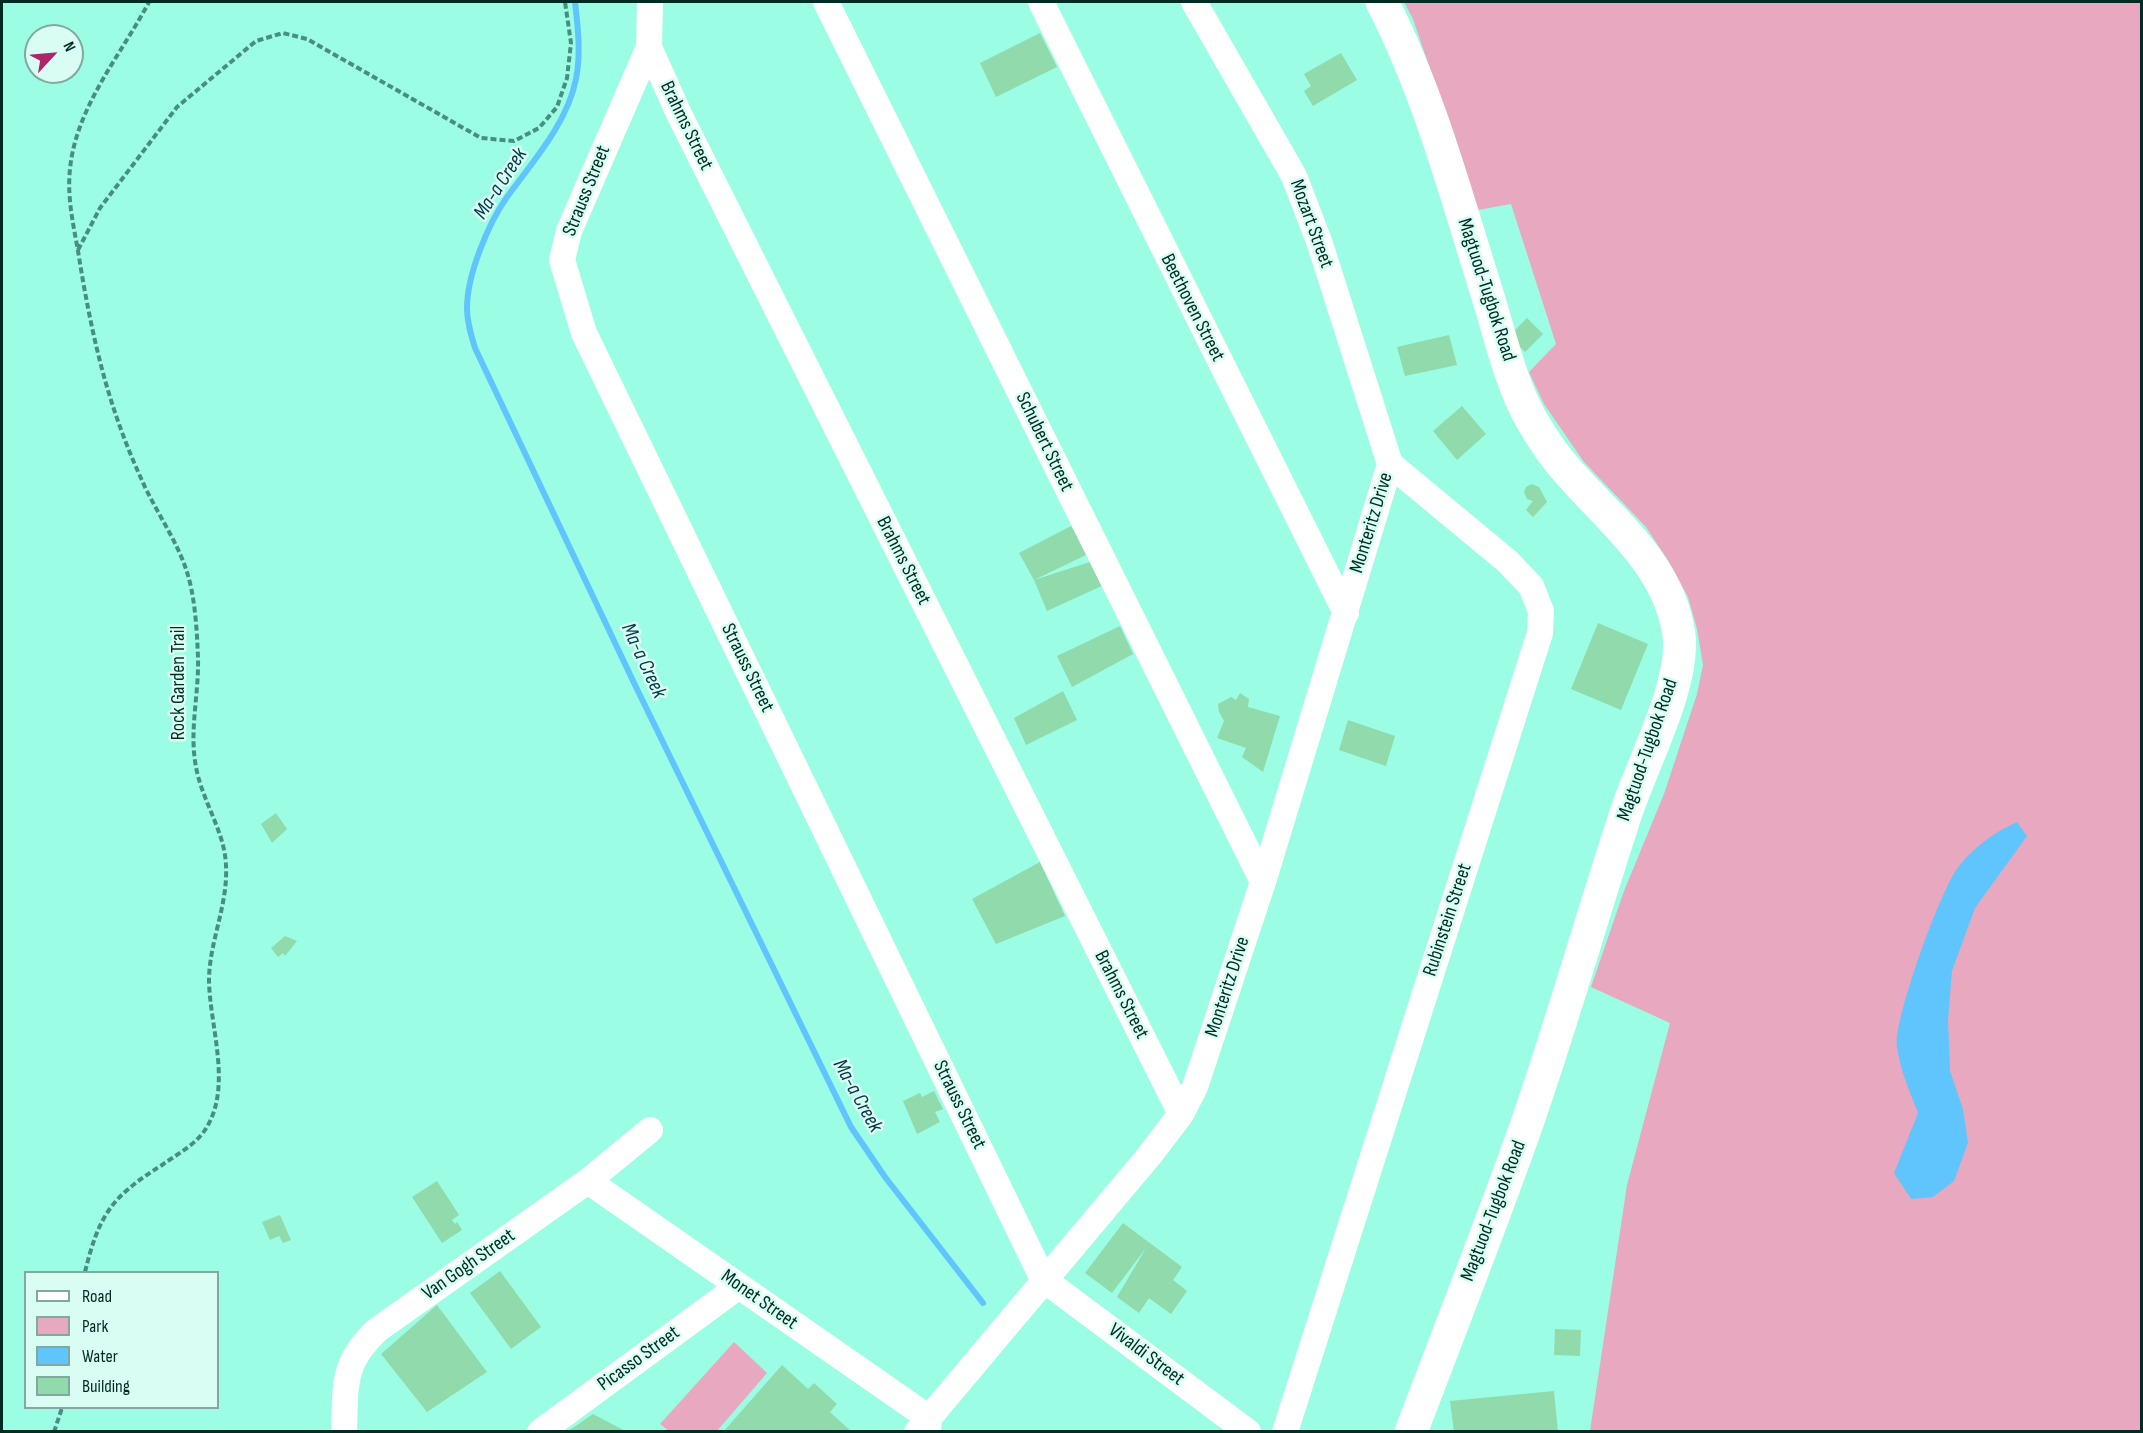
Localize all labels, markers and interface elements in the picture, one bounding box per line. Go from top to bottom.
north arrow [24,24,84,84]
text: N [58,39,79,55]
street label: Brahms Street [654,78,718,174]
street label: Strauss Street [558,142,616,240]
water label: Ma-a Creek [469,144,533,224]
street label: Mozart Street [1284,177,1338,271]
street label: Magtuod-Tugbok Road [1452,216,1520,364]
street label: Beethoven Street [1155,250,1229,366]
street label: Schubert Street [1010,389,1078,495]
street label: Monteritz Drive [1345,470,1399,576]
street label: Brahms Street [871,513,935,609]
water label: Ma-a Creek [615,620,671,702]
street label: Strauss Street [715,620,779,716]
street label: Rock Garden Trail [167,626,191,740]
street label: Magtuod-Tugbok Road [1612,676,1684,824]
street label: Rubinstein Street [1419,861,1477,979]
street label: Monteritz Drive [1201,934,1255,1040]
street label: Brahms Street [1089,947,1153,1043]
water label: Ma-a Creek [827,1055,887,1137]
street label: Strauss Street [927,1057,991,1153]
street label: Magtuod-Tugbok Road [1456,1137,1532,1285]
street label: Van Gogh Street [418,1224,520,1306]
street label: Monet Street [716,1265,802,1335]
legend [24,1271,219,1409]
text: Road [82,1286,112,1307]
text: Park [82,1316,108,1337]
street label: Vivaldi Street [1103,1319,1189,1391]
street label: Picasso Street [593,1321,685,1397]
text: Water [82,1346,118,1367]
text: Building [82,1376,130,1397]

